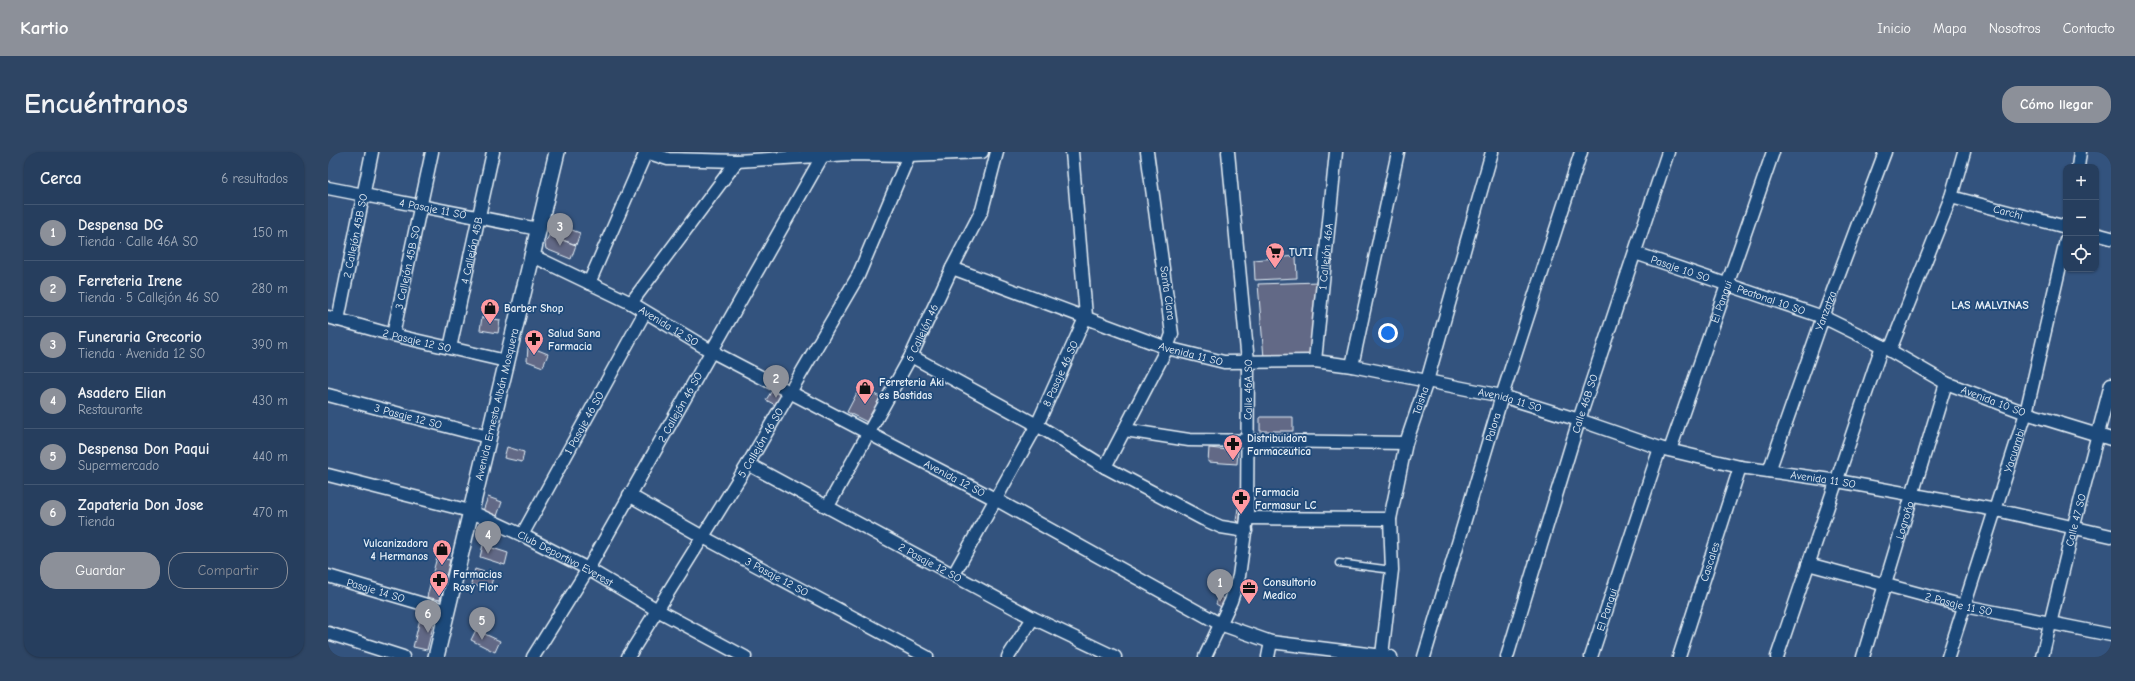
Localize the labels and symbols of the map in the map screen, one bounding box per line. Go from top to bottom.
street label: 2 Callejón 45B SO [341,193,370,279]
street label: 4 Pasaje 11 SO [398,196,468,222]
street label: Carchi [1992,202,2024,222]
pin: 3 [547,213,573,246]
street label: 4 Callejón 45B [458,216,486,285]
street label: 1 Callejón 46A [1316,222,1336,290]
street label: 3 Callejón 45B SO [393,225,423,311]
supermarket icon: TUTI [1264,241,1286,269]
place label: TUTI [1289,246,1313,259]
street label: Pasaje 10 SO [1649,253,1711,285]
street label: Santa Clara [1157,265,1178,321]
street label: El Pangui [1708,279,1735,325]
street label: Peatonal 10 SO [1735,282,1807,318]
street label: Yanzatza [1813,289,1839,332]
shop icon: Barber Shop [479,297,501,325]
district label: LAS MALVINAS [1951,298,2029,312]
place label: Barber Shop [504,302,564,315]
street label: 6 Callejón 46 [903,302,941,364]
street label: Avenida 12 SO [636,303,701,349]
your location [1378,323,1398,343]
street label: 2 Pasaje 12 SO [381,326,452,355]
street label: Avenida Ernesto Albán Mosquera [473,327,522,482]
place label: Salud Sana Farmacia [548,327,601,353]
pharmacy icon: Salud Sana Farmacia [523,328,545,356]
street label: 8 Pasaje 46 SO [1040,339,1081,409]
street label: Avenida 11 SO [1157,340,1224,368]
street label: Calle 46A SO [1242,359,1255,420]
pin: 2 [763,365,789,398]
street label: 2 Callejón 46 SO [655,370,705,445]
street label: Calle 46B SO [1569,373,1601,435]
place label: Ferreteria Aki es Bastidas [879,376,944,402]
shop icon: Ferreteria Aki es Bastidas [854,377,876,405]
street label: Avenida 10 SO [1959,383,2027,419]
street label: Taisha [1410,385,1432,417]
street label: Avenida 11 SO [1477,385,1543,415]
street label: 1 Pasaje 46 SO [562,390,607,457]
street label: 3 Pasaje 12 SO [373,401,443,432]
street label: 5 Callejón 46 SO [735,406,786,480]
street label: Palora [1483,411,1504,443]
street label: Yacuambi [2001,427,2028,474]
place label: Distribuidora Farmaceutica [1247,432,1311,458]
pharmacy icon: Distribuidora Farmaceutica [1222,433,1244,461]
street label: Avenida 12 SO [922,457,987,500]
street label: Avenida 11 SO [1790,468,1857,491]
place label: Farmacia Farmasur LC [1255,486,1317,512]
pharmacy icon: Farmacia Farmasur LC [1230,487,1252,515]
street label: Calle 47 SO [2063,492,2089,548]
street label: Logroño [1893,500,1917,541]
pin: 4 [475,521,501,554]
street label: Club Deportivo Everest [515,528,616,590]
place label: Vulcanizadora 4 Hermanos [363,537,428,563]
shop icon: Vulcanizadora 4 Hermanos [431,538,453,566]
street label: Cascales [1698,540,1723,583]
street label: 2 Pasaje 12 SO [896,541,964,585]
street label: 3 Pasaje 12 SO [743,555,811,599]
place label: Farmacias Rosy Flor [453,568,502,594]
pharmacy icon: Farmacias Rosy Flor [428,569,450,597]
pin: 1 [1207,569,1233,602]
street label: Pasaje 14 SO [345,576,406,605]
place label: Consultorio Medico [1263,576,1316,602]
office icon: Consultorio Medico [1238,577,1260,605]
street label: El Pangui [1594,587,1620,633]
street label: 2 Pasaje 11 SO [1924,590,1993,618]
pin: 6 [415,600,441,633]
pin: 5 [469,607,495,640]

